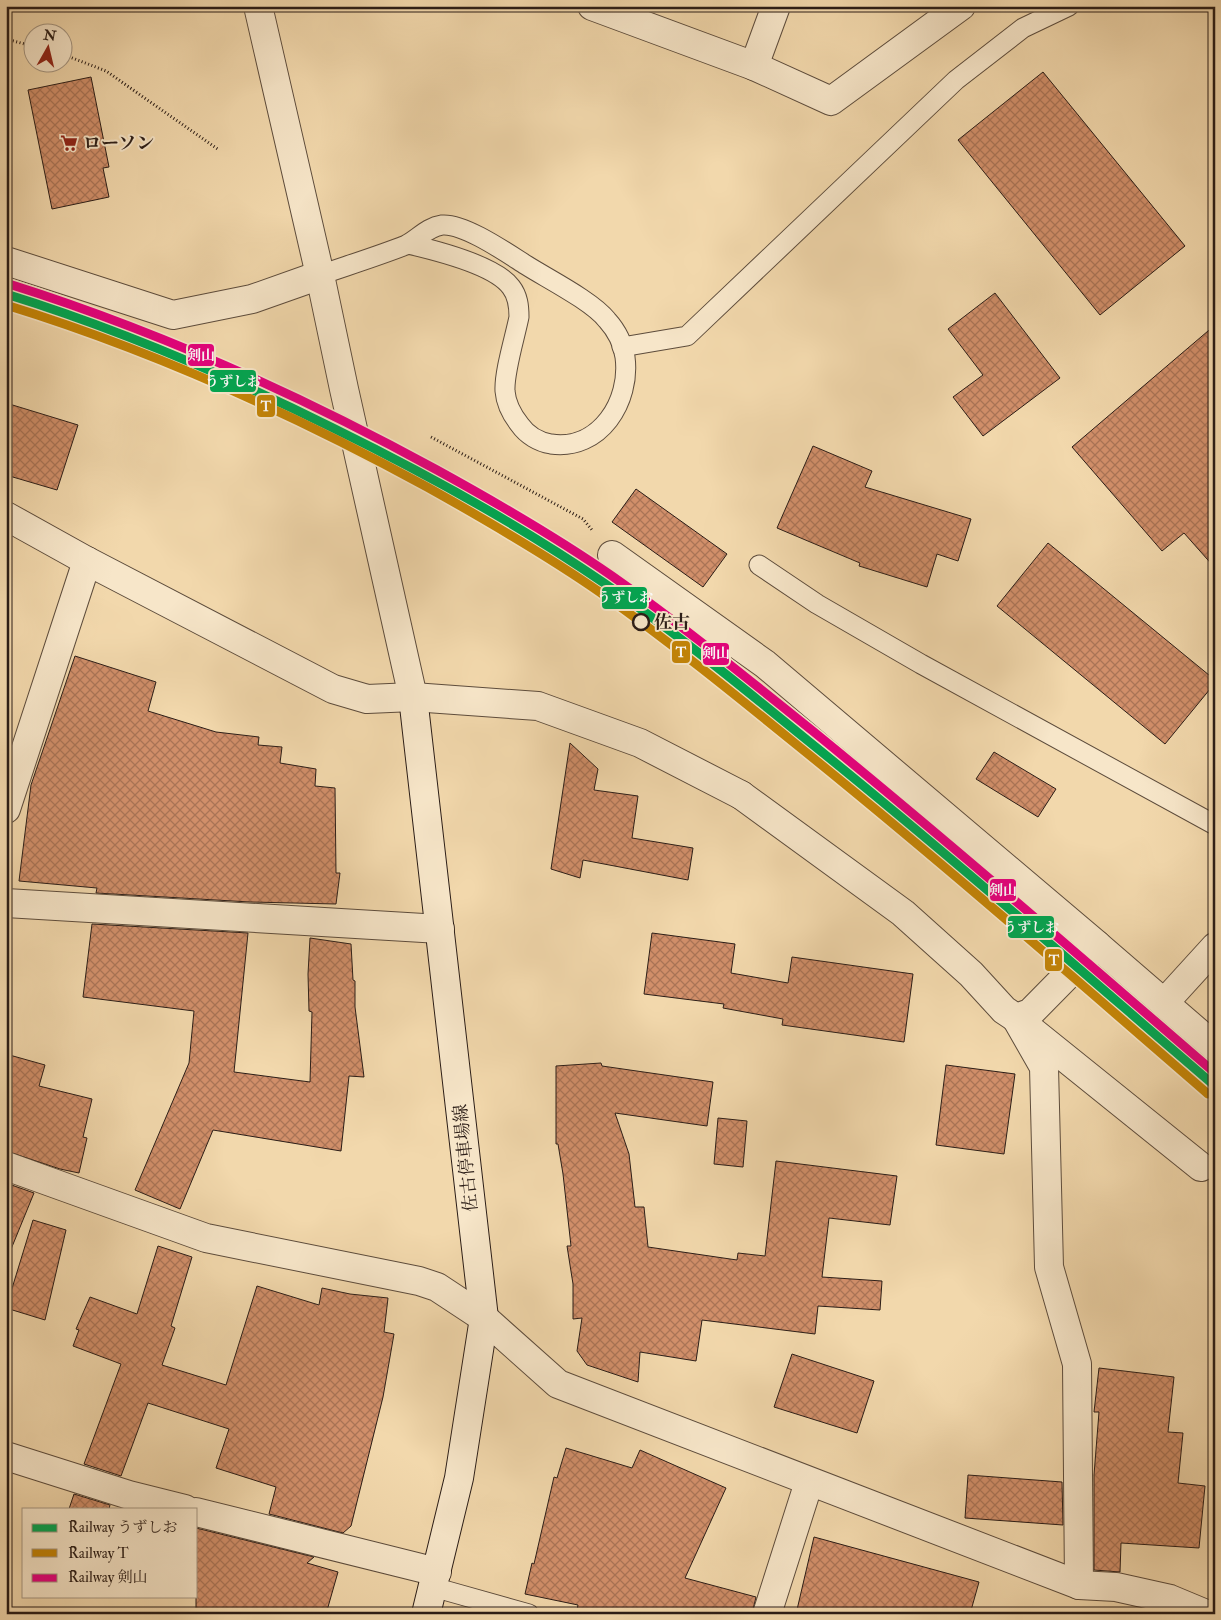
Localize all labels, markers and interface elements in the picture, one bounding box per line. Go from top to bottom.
north arrow [22,22,72,72]
text: N [41,26,58,45]
place label: ローソン [83,132,154,155]
supermarket icon: ローソン [59,133,79,153]
line badge: 剣山 [187,343,215,367]
text: 剣山 [187,347,215,364]
line badge: うずしお [209,369,257,393]
text: うずしお [205,373,261,390]
line badge: T [256,394,276,418]
text: T [260,398,272,415]
line badge: うずしお [601,586,648,610]
text: うずしお [597,589,653,606]
place label: 佐古 [654,611,690,634]
marker: 佐古 [632,613,650,631]
line badge: T [671,640,691,664]
line badge: 剣山 [702,642,730,666]
text: T [675,644,687,661]
text: 剣山 [702,645,730,662]
line badge: 剣山 [989,878,1017,902]
text: 剣山 [989,882,1017,899]
line badge: うずしお [1007,915,1055,939]
text: うずしお [1003,919,1059,936]
line badge: T [1044,948,1063,972]
text: T [1048,952,1060,969]
street label: 佐古停車場線 [449,1103,483,1213]
legend [22,1508,198,1598]
text: Railway うずしお [68,1518,178,1537]
text: Railway T [68,1544,129,1563]
text: Railway 剣山 [68,1568,148,1587]

